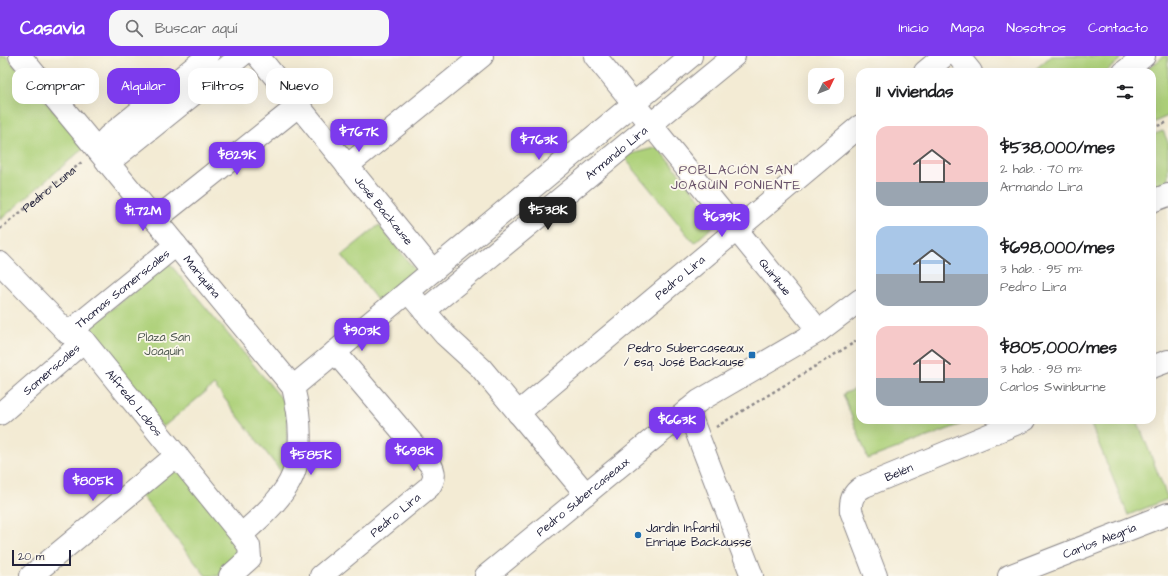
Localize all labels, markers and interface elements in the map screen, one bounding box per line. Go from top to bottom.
search box [109,10,389,46]
text: Casavia [20,15,85,42]
icon: search [123,17,145,39]
text: Buscar aquí [155,18,237,39]
text: Inicio [898,18,929,38]
text: Mapa [951,18,984,38]
text: Nosotros [1006,18,1066,38]
text: Contacto [1088,18,1148,38]
chip: Comprar [12,68,99,104]
chip: Alquilar [107,68,180,104]
chip: Filtros [188,68,258,104]
chip: Nuevo [266,68,333,104]
north arrow [808,68,844,104]
map controls [808,68,844,104]
text: 11 viviendas [876,80,954,104]
icon: filters [1114,81,1136,103]
pin: $767K [331,119,387,153]
street label: Armando Lira [582,122,652,184]
text: $767K [339,123,379,141]
pin: $763K [511,127,567,161]
text: $763K [520,131,558,149]
text: $538,000/mes [1000,136,1115,160]
pin: $829K [209,142,265,176]
icon: home [908,142,956,190]
text: $829K [218,146,256,164]
text: 2 hab. · 70 m² [1000,160,1083,178]
district label: POBLACIÓN SAN JOAQUÍN PONIENTE [671,161,801,194]
street label: Pedro Luna [19,162,80,217]
street label: José Backause [350,172,417,249]
text: Armando Lira [1000,178,1083,196]
pin: $538K [520,197,576,231]
pin: $1.72M [110,198,176,232]
text: $538K [528,201,568,219]
text: $1.72M [125,202,161,220]
pin: $639K [694,204,750,238]
text: $639K [703,208,741,226]
text: $698,000/mes [1000,236,1115,260]
icon: home [908,242,956,290]
street label: Thomas Somerscales [72,245,174,333]
street label: Mariquina [179,252,224,302]
street label: Pedro Lira [651,252,709,304]
street label: Quirihue [754,255,795,300]
text: 3 hab. · 95 m² [1000,260,1083,278]
text: Pedro Lira [1000,278,1066,296]
pin: $903K [334,318,390,352]
text: $903K [343,322,381,340]
park label: Plaza San Joaquín [138,329,190,360]
text: $805,000/mes [1000,336,1117,360]
street label: Somerscales [19,340,84,400]
place label: Pedro Subercaseaux / esq. José Backause [624,340,744,371]
icon: home [908,342,956,390]
marker: Pedro Subercaseaux / esq. José Backause [747,350,757,360]
text: 3 hab. · 98 m² [1000,360,1082,378]
street label: Alfredo Lobos [101,366,166,440]
text: Carlos Swinburne [1000,378,1106,396]
pin: $663K [649,407,705,441]
text: $663K [658,411,696,429]
pin: $698K [386,438,442,472]
pin: $585K [283,442,339,476]
text: $698K [394,442,434,460]
text: $585K [290,446,332,464]
street label: Pedro Subercaseaux [533,453,633,541]
street label: Belén [882,459,916,486]
pin: $805K [65,468,121,502]
text: $805K [73,472,113,490]
street label: Pedro Lira [366,489,424,541]
street label: Carlos Alegría [1060,519,1139,563]
place label: Jardín Infantil Enrique Backausse [646,520,752,551]
marker: Jardín Infantil Enrique Backausse [633,530,643,540]
scale bar [12,548,71,567]
text: 20 m [18,549,44,564]

